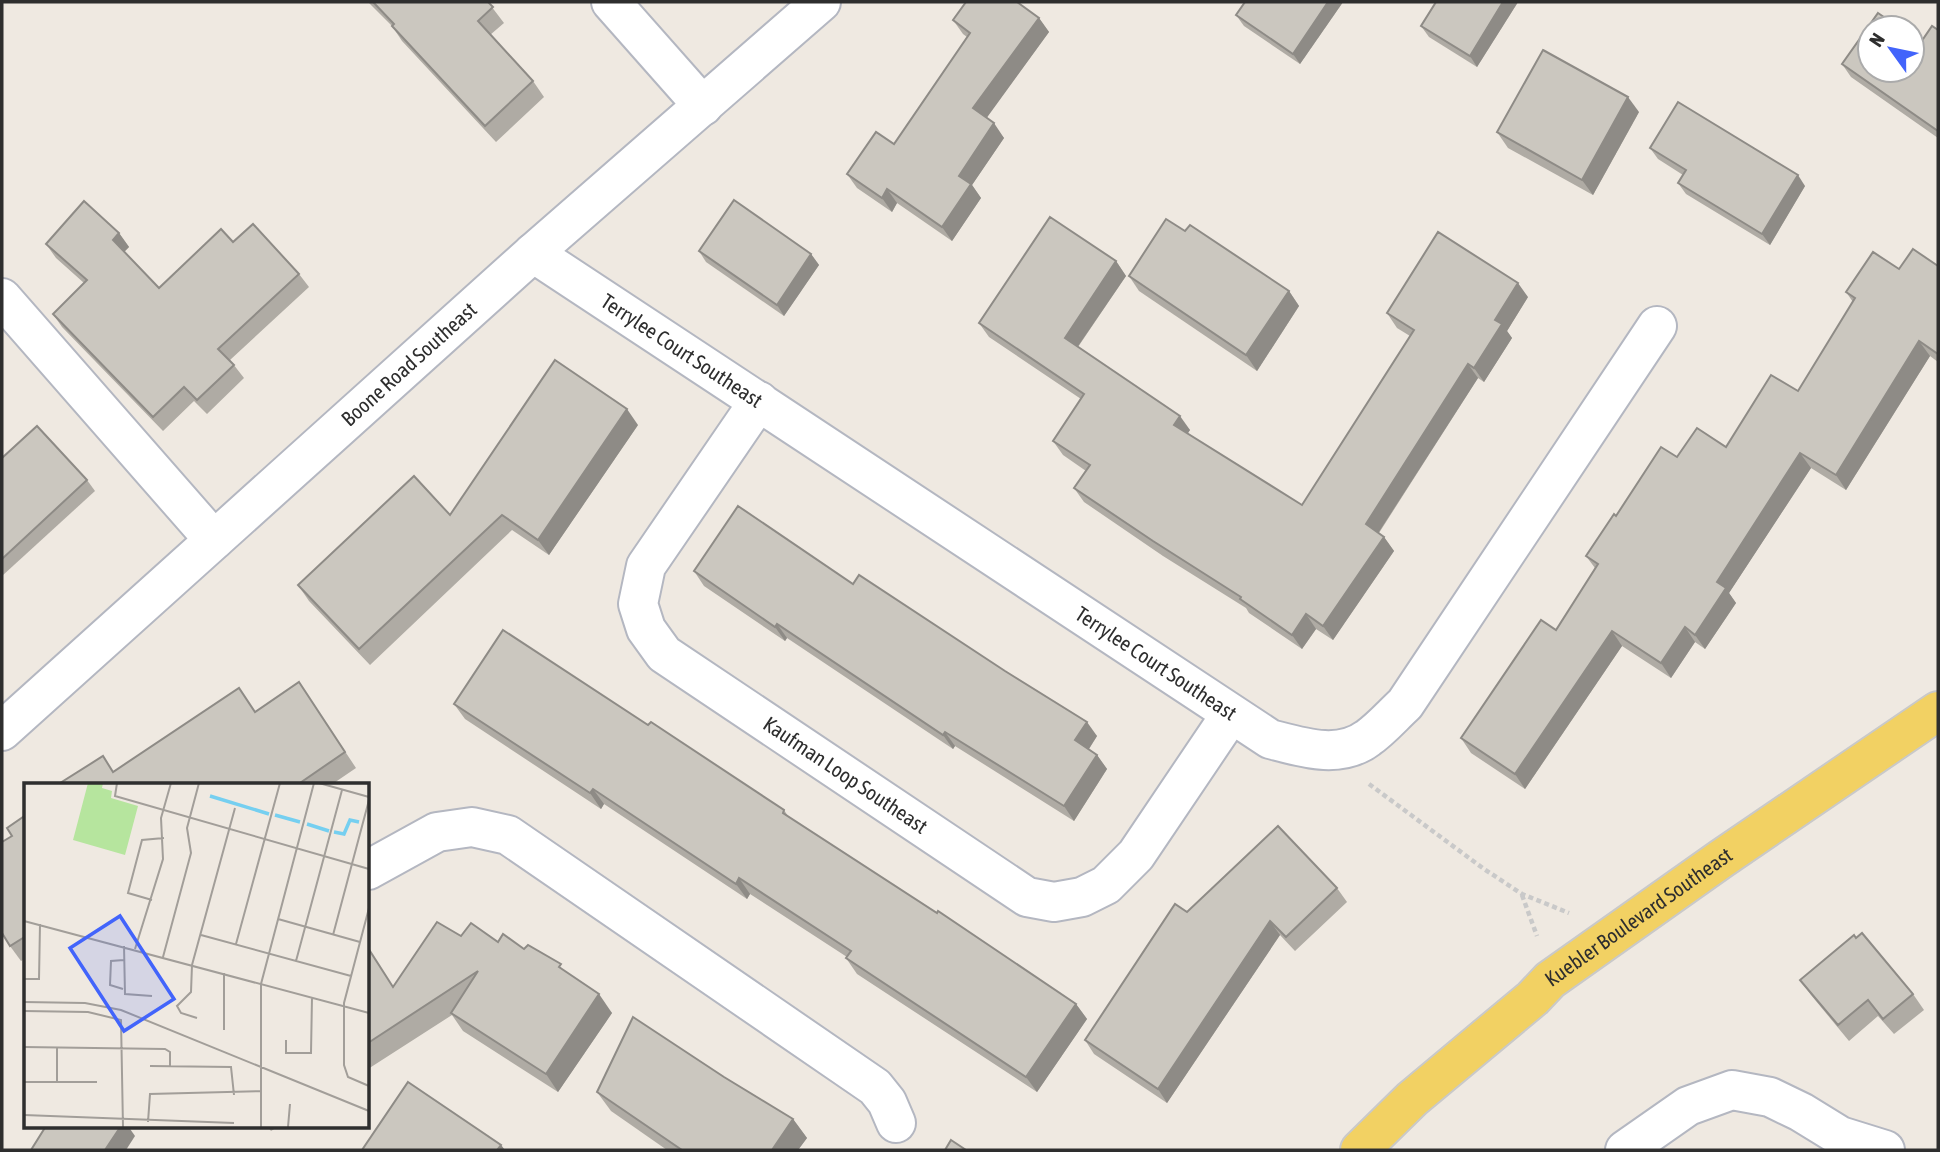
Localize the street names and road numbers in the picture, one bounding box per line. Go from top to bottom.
street label: Terrylee Court Southeast [597,288,767,412]
street label: Boone Road Southeast [336,297,481,430]
street label: Terrylee Court Southeast [1071,601,1241,725]
street label: Kaufman Loop Southeast [759,711,932,838]
street label: Kuebler Boulevard Southeast [1540,842,1736,991]

